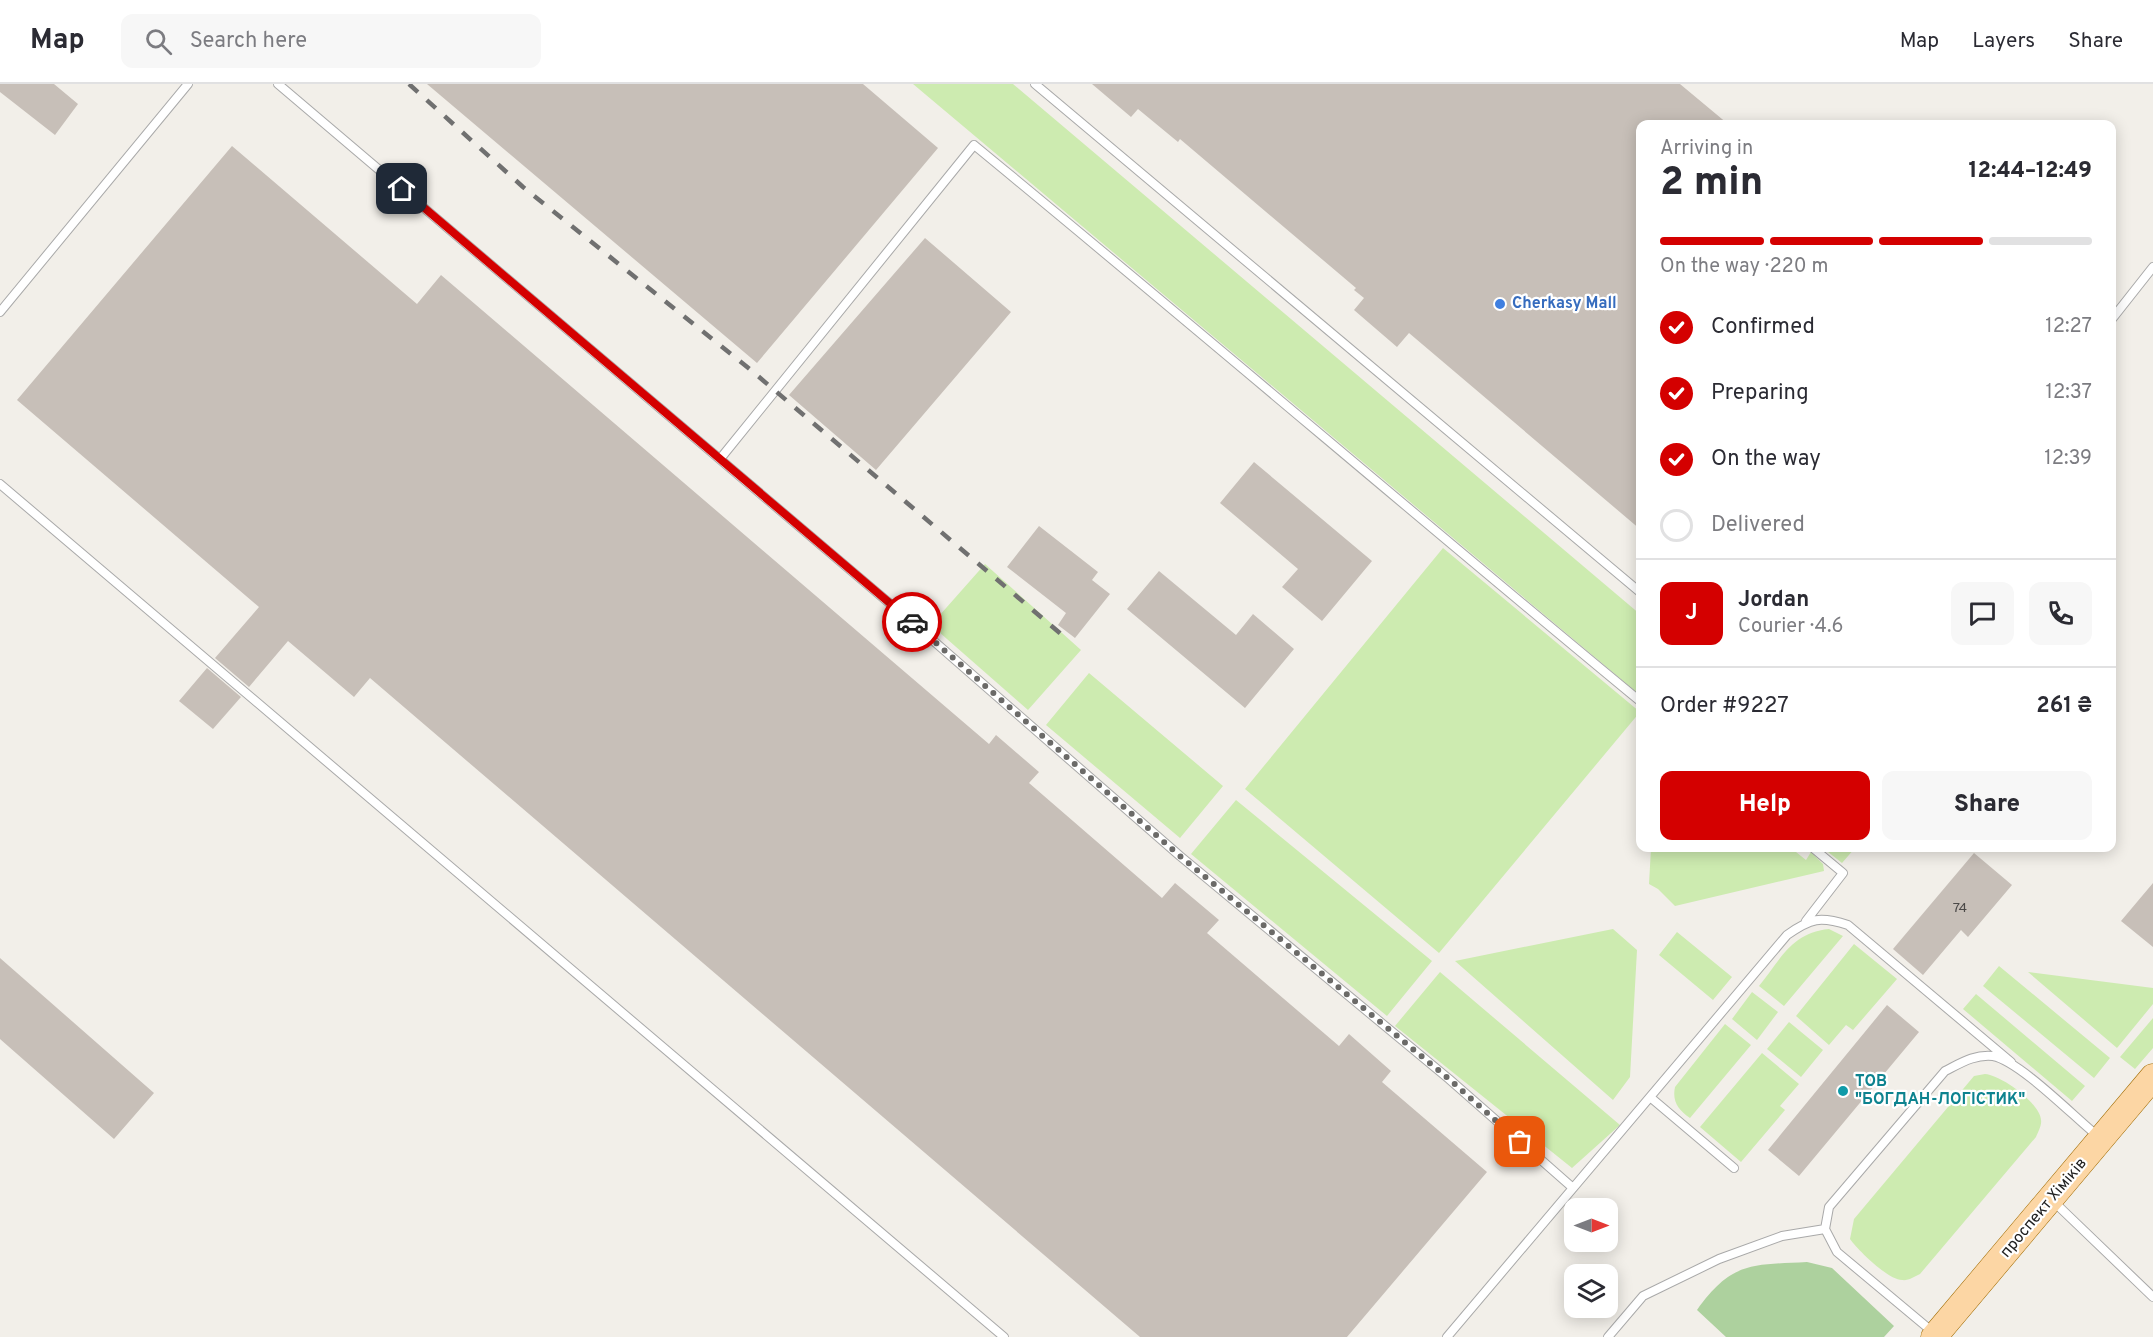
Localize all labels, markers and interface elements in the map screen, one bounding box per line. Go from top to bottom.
search box [121,14,541,68]
text: Map [30,23,85,59]
icon: search [142,25,175,58]
text: Search here [190,28,307,55]
text: Map [1900,28,1939,55]
text: Layers [1972,28,2035,55]
text: Share [2068,28,2123,55]
text: Arriving in [1660,136,1753,162]
text: 12:44–12:49 [1969,158,2092,185]
text: 2 min [1660,160,1763,209]
pin [376,163,427,214]
icon: home [385,172,418,205]
text: On the way · 220 m [1660,254,1828,280]
place label: Cherkasy Mall [1512,294,1617,314]
marker: Cherkasy Mall [1493,297,1507,311]
icon: check [1660,311,1693,344]
text: Confirmed [1711,314,1815,341]
text: 12:27 [2045,314,2092,340]
icon: check [1660,377,1693,410]
text: Preparing [1711,380,1809,407]
text: 12:37 [2046,380,2092,406]
icon: check [1660,443,1693,476]
text: On the way [1711,446,1821,473]
text: 12:39 [2044,446,2092,472]
text: Delivered [1711,512,1805,539]
button: chat [1951,582,2014,645]
button: phone [2029,582,2092,645]
text: Jordan [1738,587,1809,614]
courier [882,592,942,652]
text: J [1685,600,1698,627]
icon: car [896,606,929,639]
text: Courier · 4.6 [1738,614,1843,640]
text: Order #9227 [1660,693,1789,720]
text: 261 ₴ [2036,693,2092,720]
button: Help [1660,771,1870,840]
button: Share [1882,771,2092,840]
house number: 74 [1953,900,1967,917]
place label: ТОВ "БОГДАН-ЛОГІСТИК" [1855,1072,2025,1110]
marker: ТОВ "БОГДАН-ЛОГІСТИК" [1836,1084,1850,1098]
pin [1494,1116,1545,1167]
icon: bag [1503,1125,1536,1158]
street label: проспект Хіміків [1996,1154,2092,1262]
north arrow [1564,1198,1618,1252]
map controls [1564,1198,1618,1318]
button: layers [1564,1264,1618,1318]

